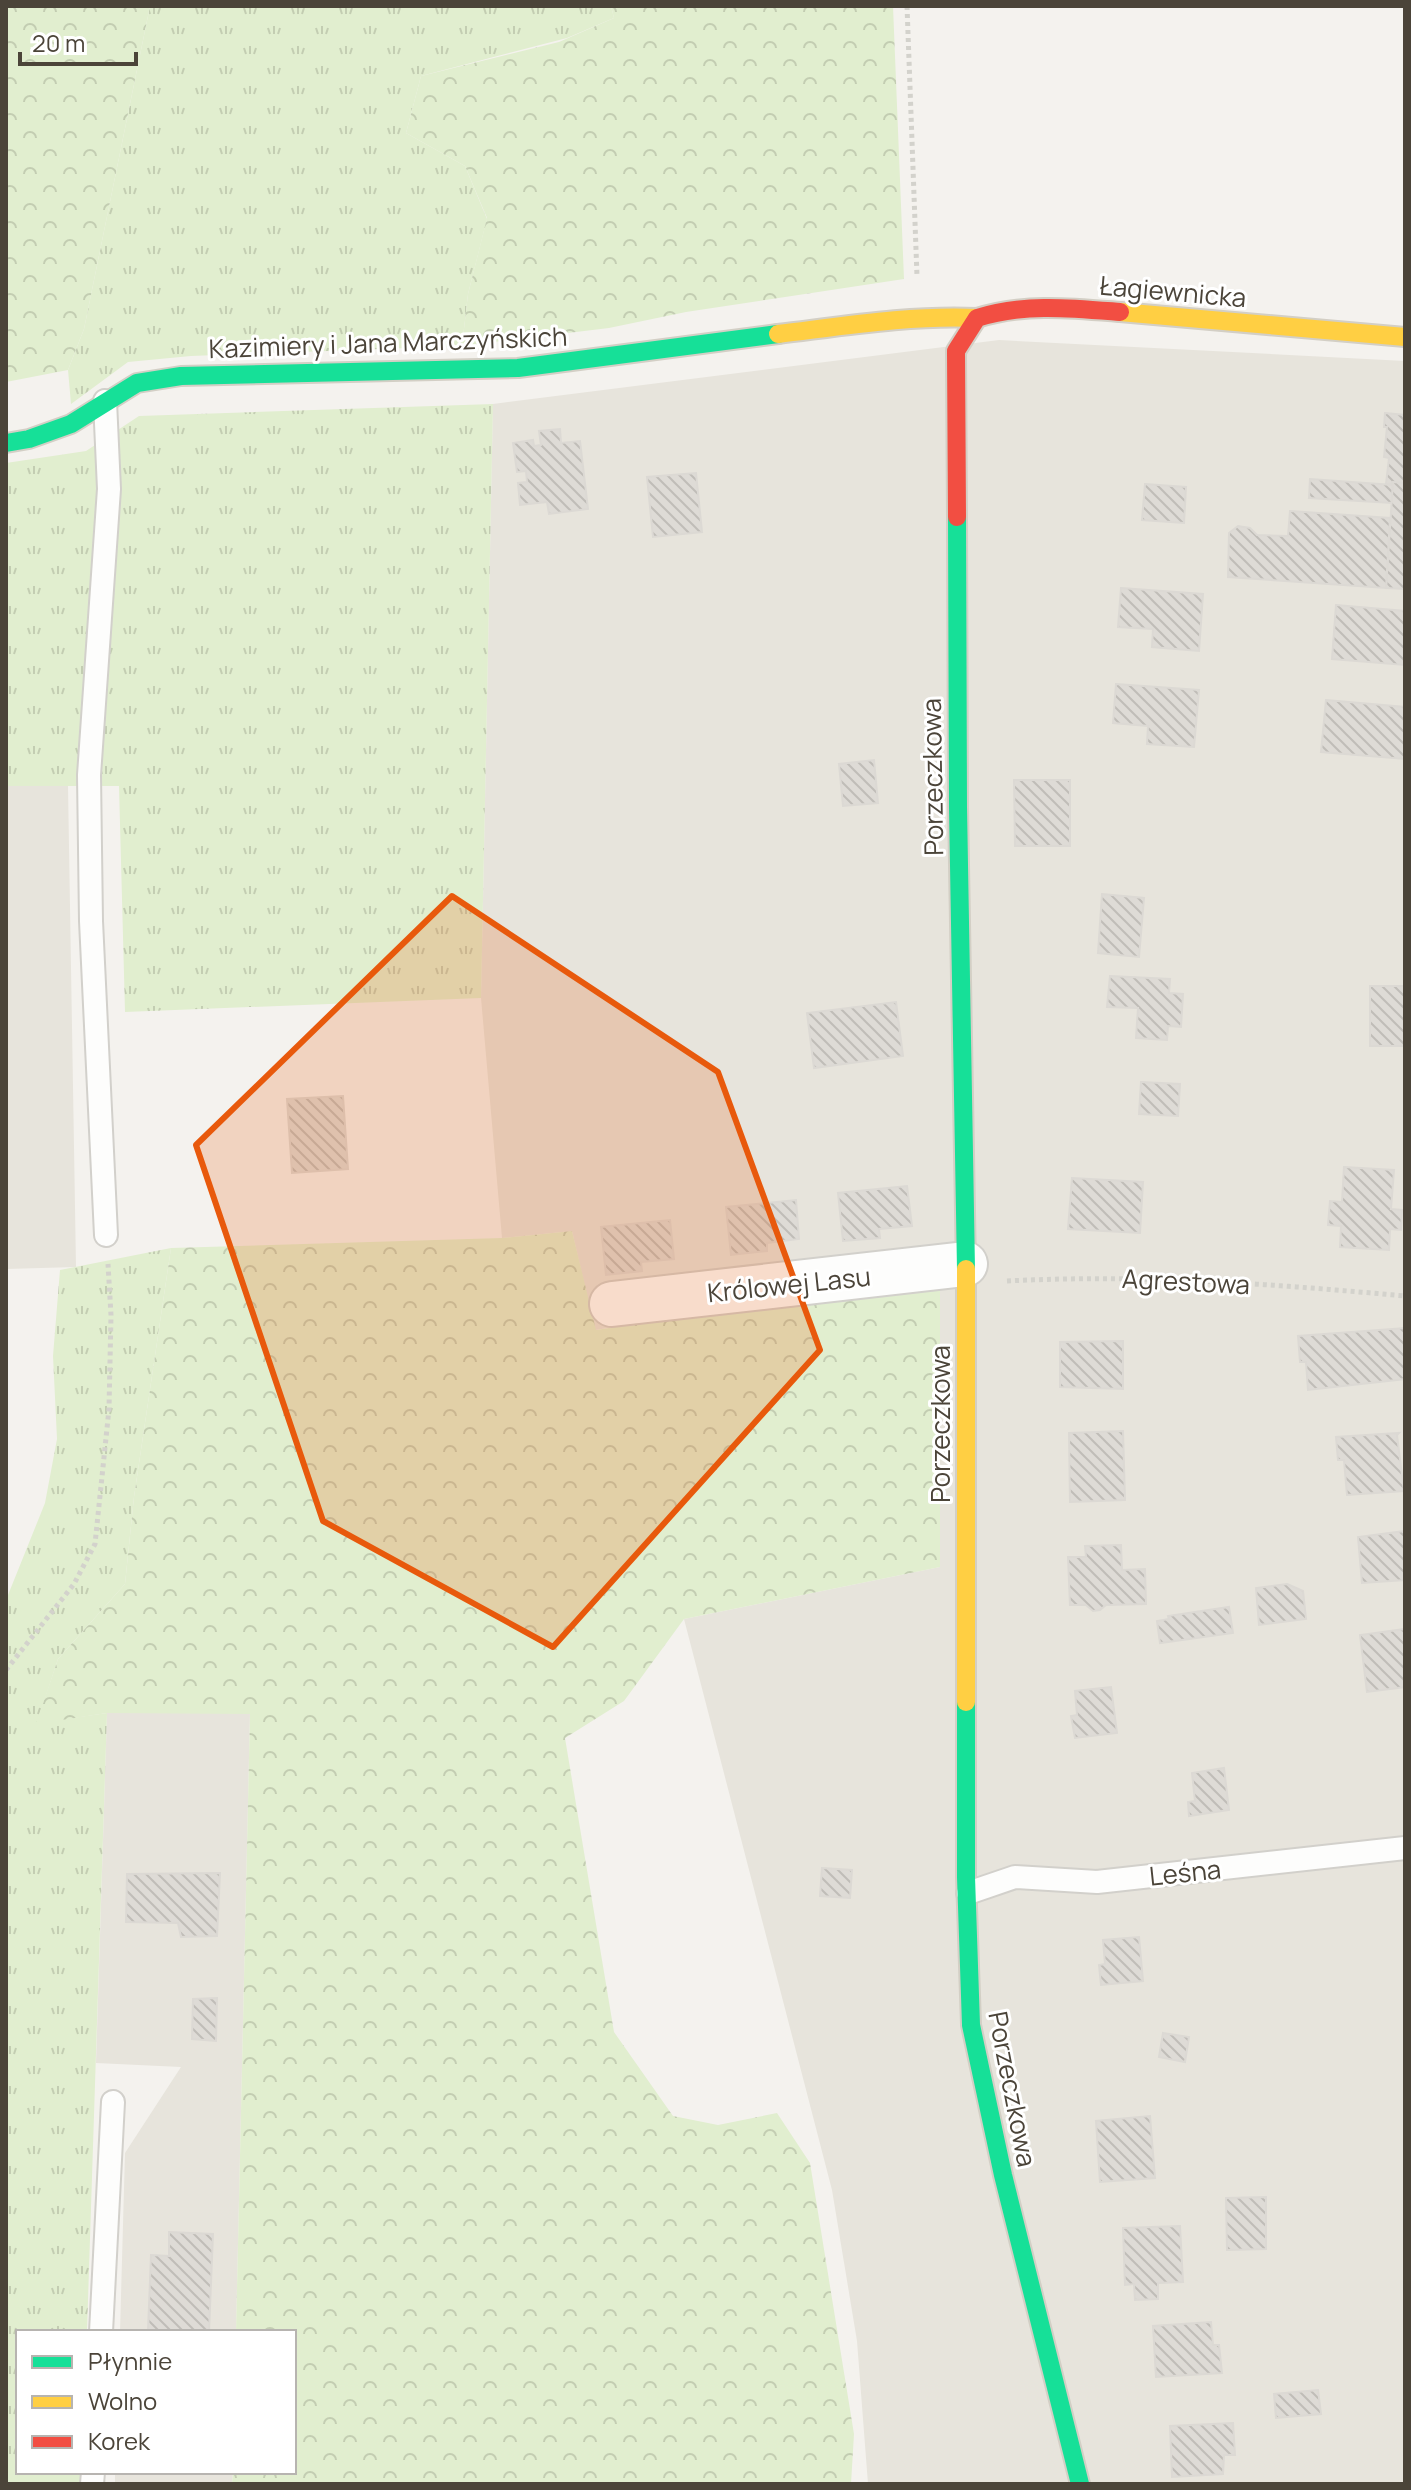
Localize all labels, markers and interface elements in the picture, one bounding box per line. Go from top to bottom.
scale bar [20,16,136,66]
text: 20 m [32,26,85,59]
street label: Łagiewnicka [1098,267,1248,315]
street label: Kazimiery i Jana Marczyńskich [208,318,568,366]
street label: Porzeczkowa [913,698,951,856]
street label: Królowej Lasu [706,1258,872,1310]
street label: Agrestowa [1121,1260,1251,1302]
street label: Porzeczkowa [922,1345,958,1503]
street label: Leśna [1147,1850,1223,1894]
street label: Porzeczkowa [980,2008,1046,2170]
legend [16,2330,296,2474]
text: Płynnie [88,2344,172,2377]
text: Wolno [88,2384,157,2417]
text: Korek [88,2424,151,2457]

